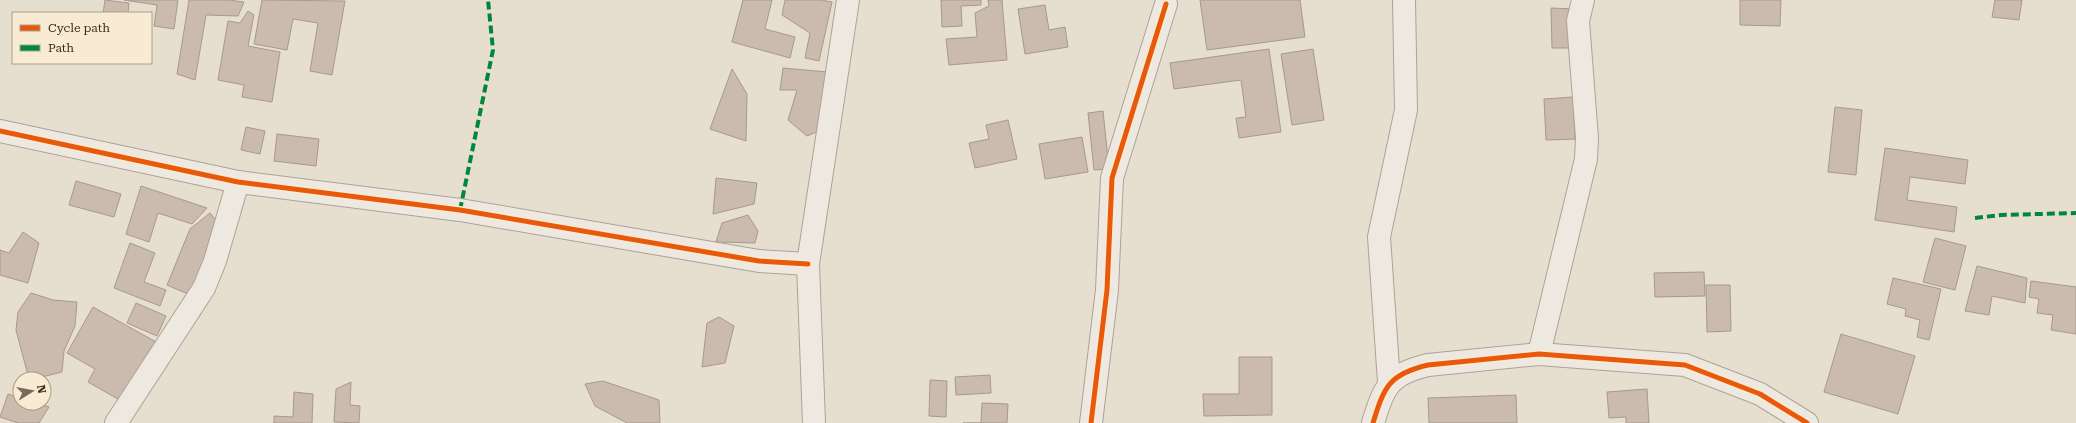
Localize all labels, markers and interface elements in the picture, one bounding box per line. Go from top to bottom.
legend [12,12,152,64]
text: Cycle path [48,21,110,35]
text: Path [48,41,74,55]
north arrow [12,371,52,411]
text: N [34,384,49,395]

